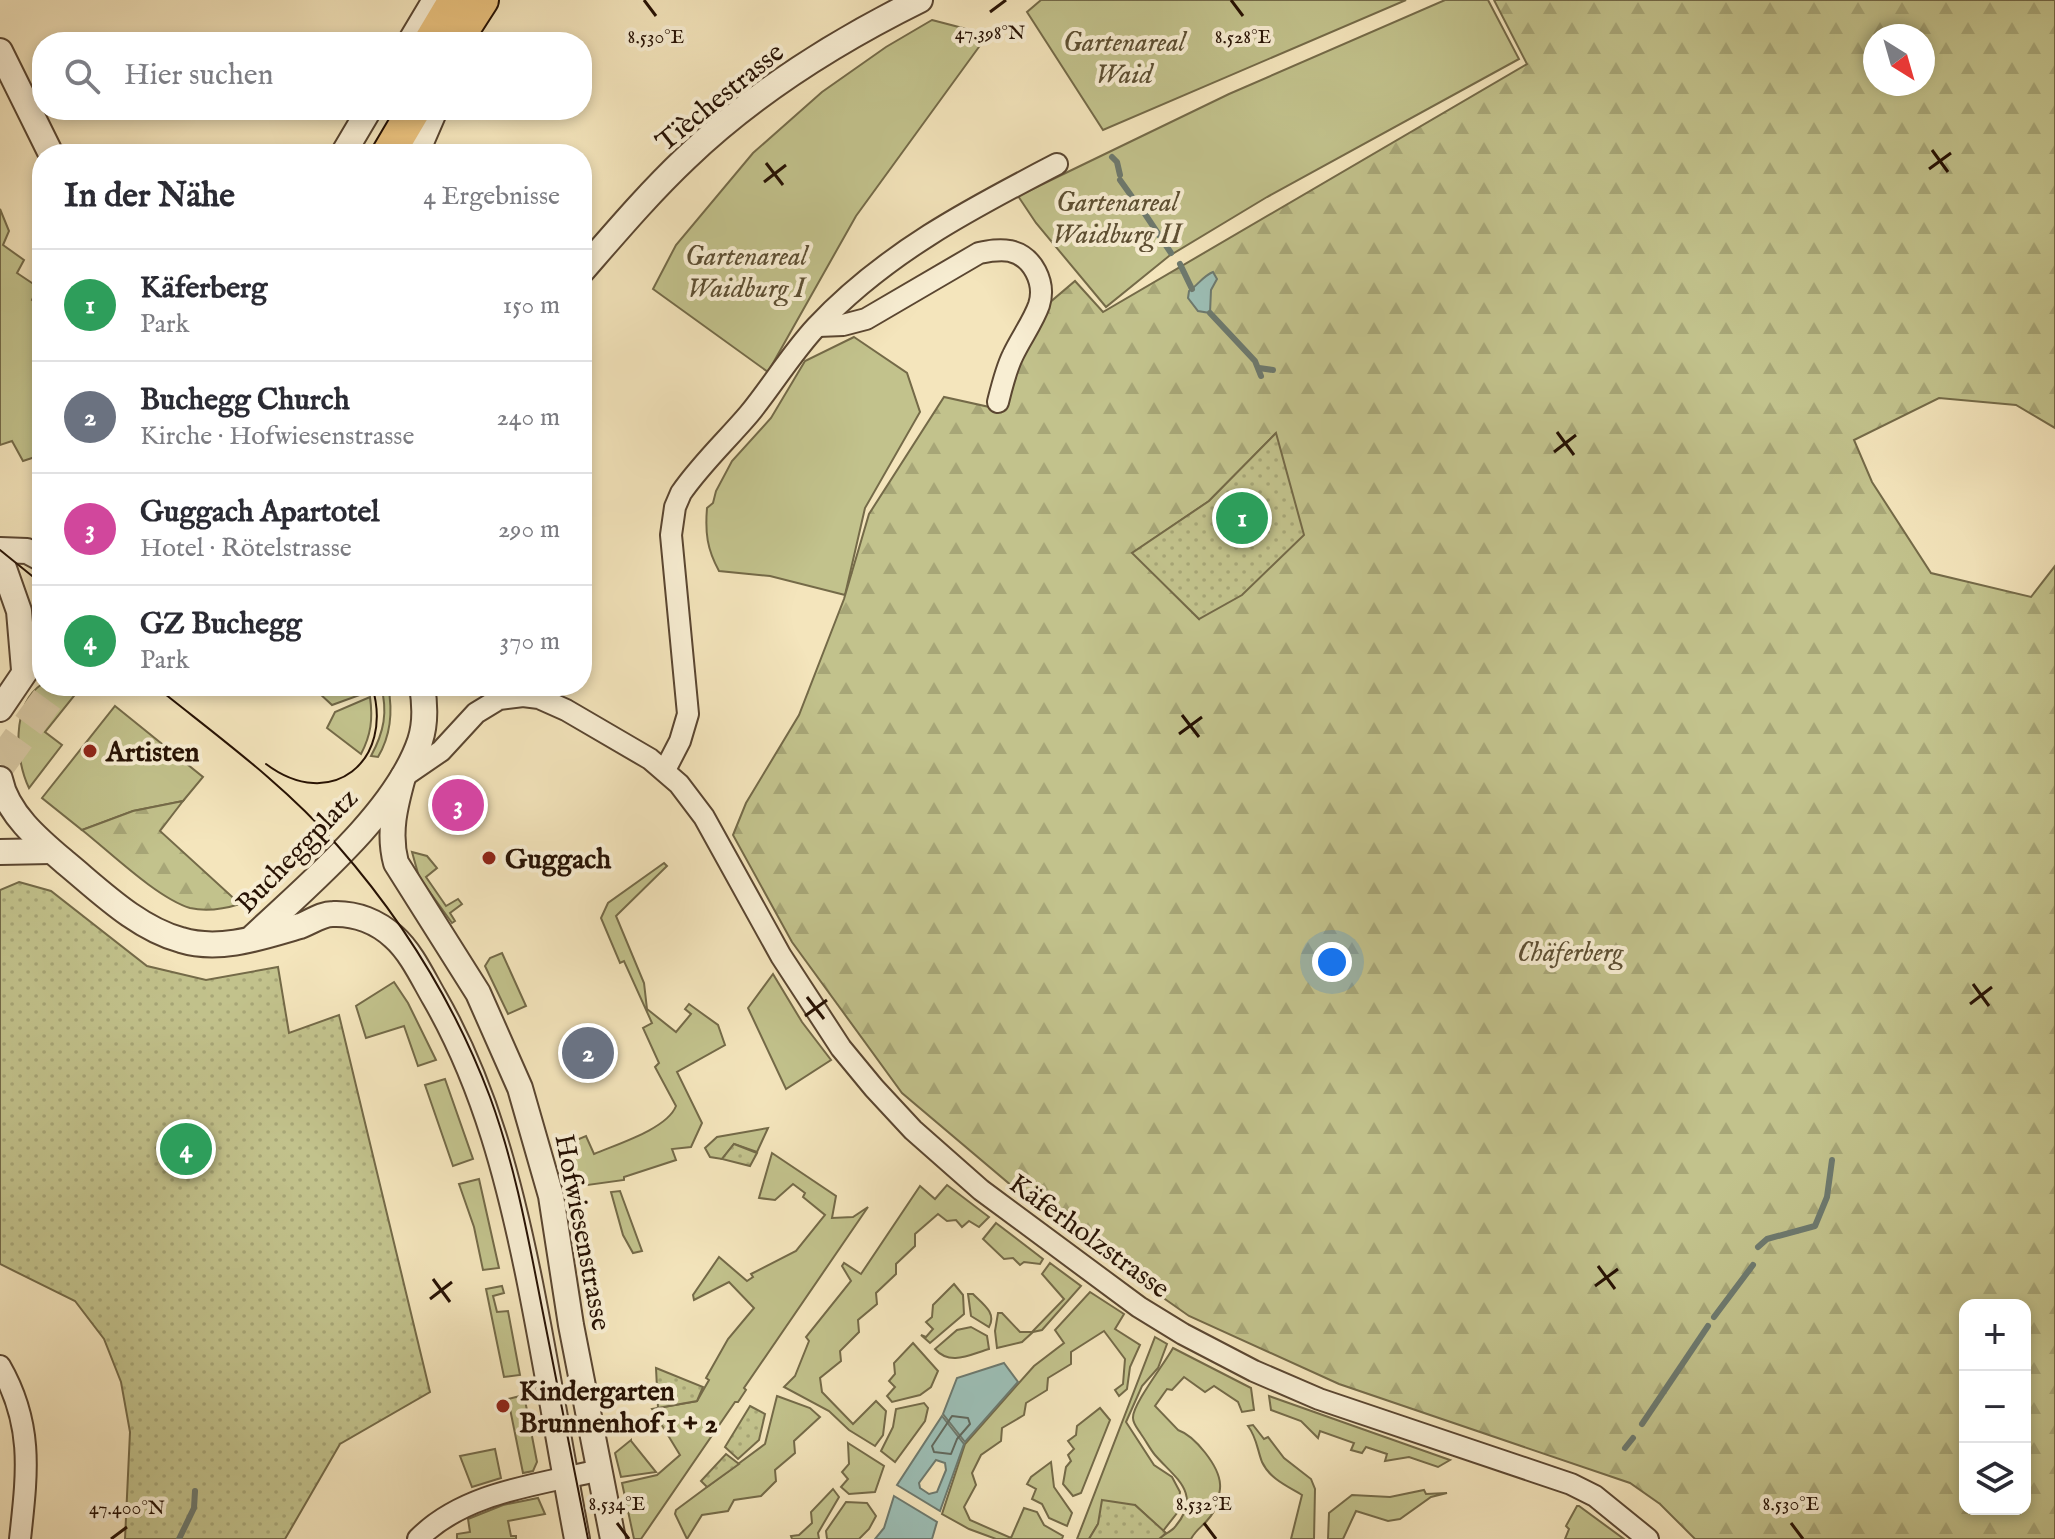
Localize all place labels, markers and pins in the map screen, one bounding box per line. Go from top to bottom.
pin: 1 [1216,488,1268,548]
place label: Artisten [105,736,200,771]
marker: Artisten [81,742,99,760]
pin: 3 [432,775,484,835]
place label: Guggach [505,843,612,878]
marker: Guggach [480,849,498,867]
pin: 2 [562,1023,614,1083]
pin: 4 [160,1119,212,1179]
place label: Kindergarten Brunnenhof 1 + 2 [519,1375,718,1442]
marker: Kindergarten Brunnenhof 1 + 2 [494,1397,512,1415]

